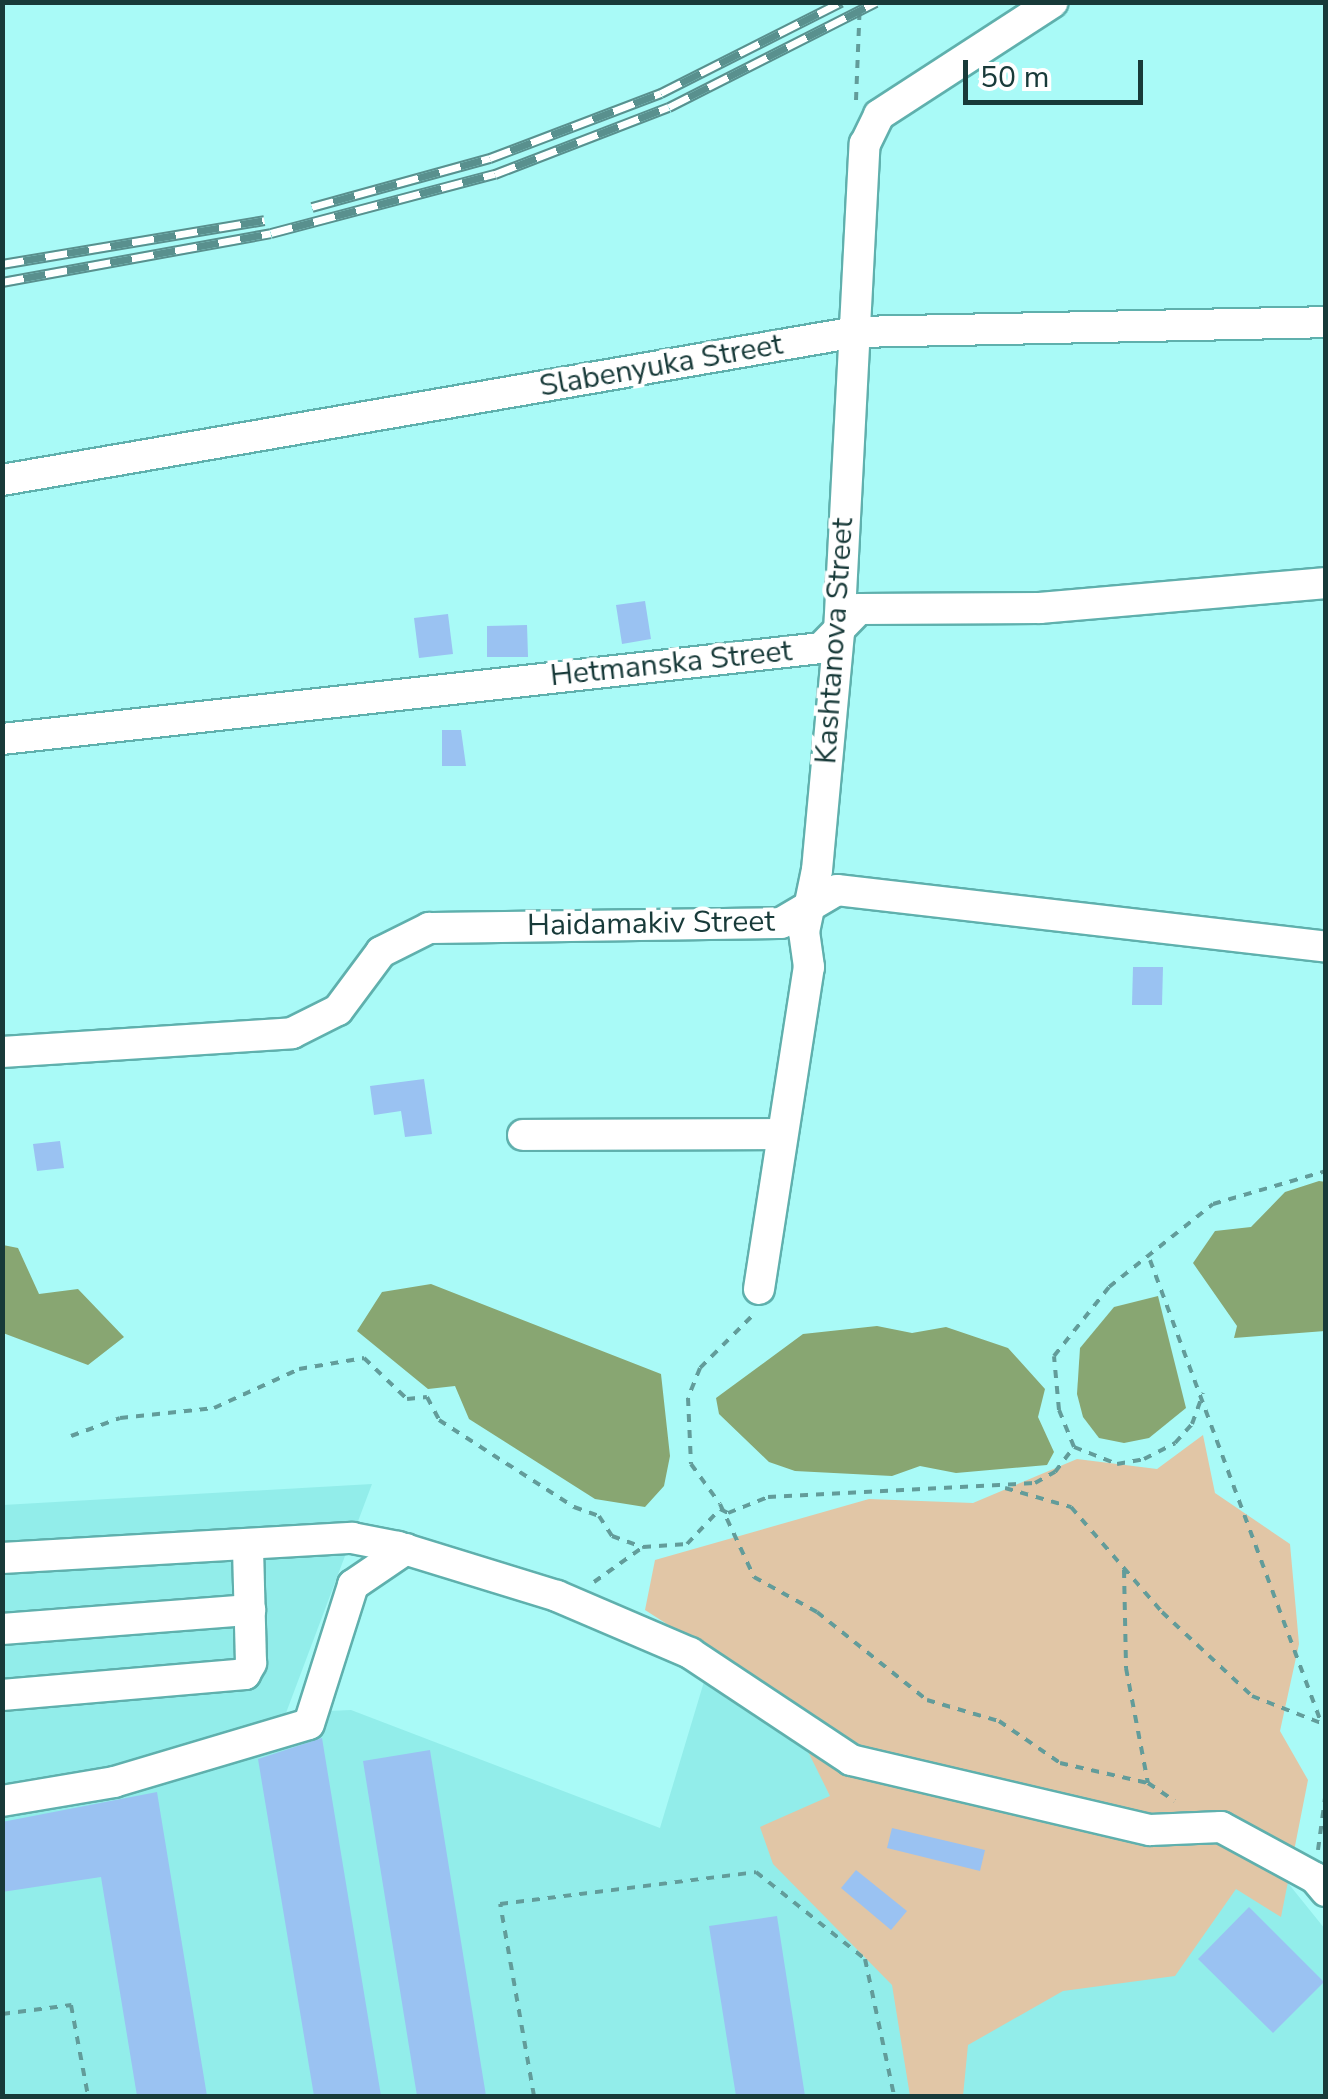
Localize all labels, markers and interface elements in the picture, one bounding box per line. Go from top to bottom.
scale bar [968,40,1148,102]
text: 50 m [980,57,1049,98]
street label: Slabenyuka Street [537,327,785,405]
street label: Kashtanova Street [808,517,862,765]
street label: Hetmanska Street [548,633,794,695]
street label: Haidamakiv Street [527,904,775,944]

